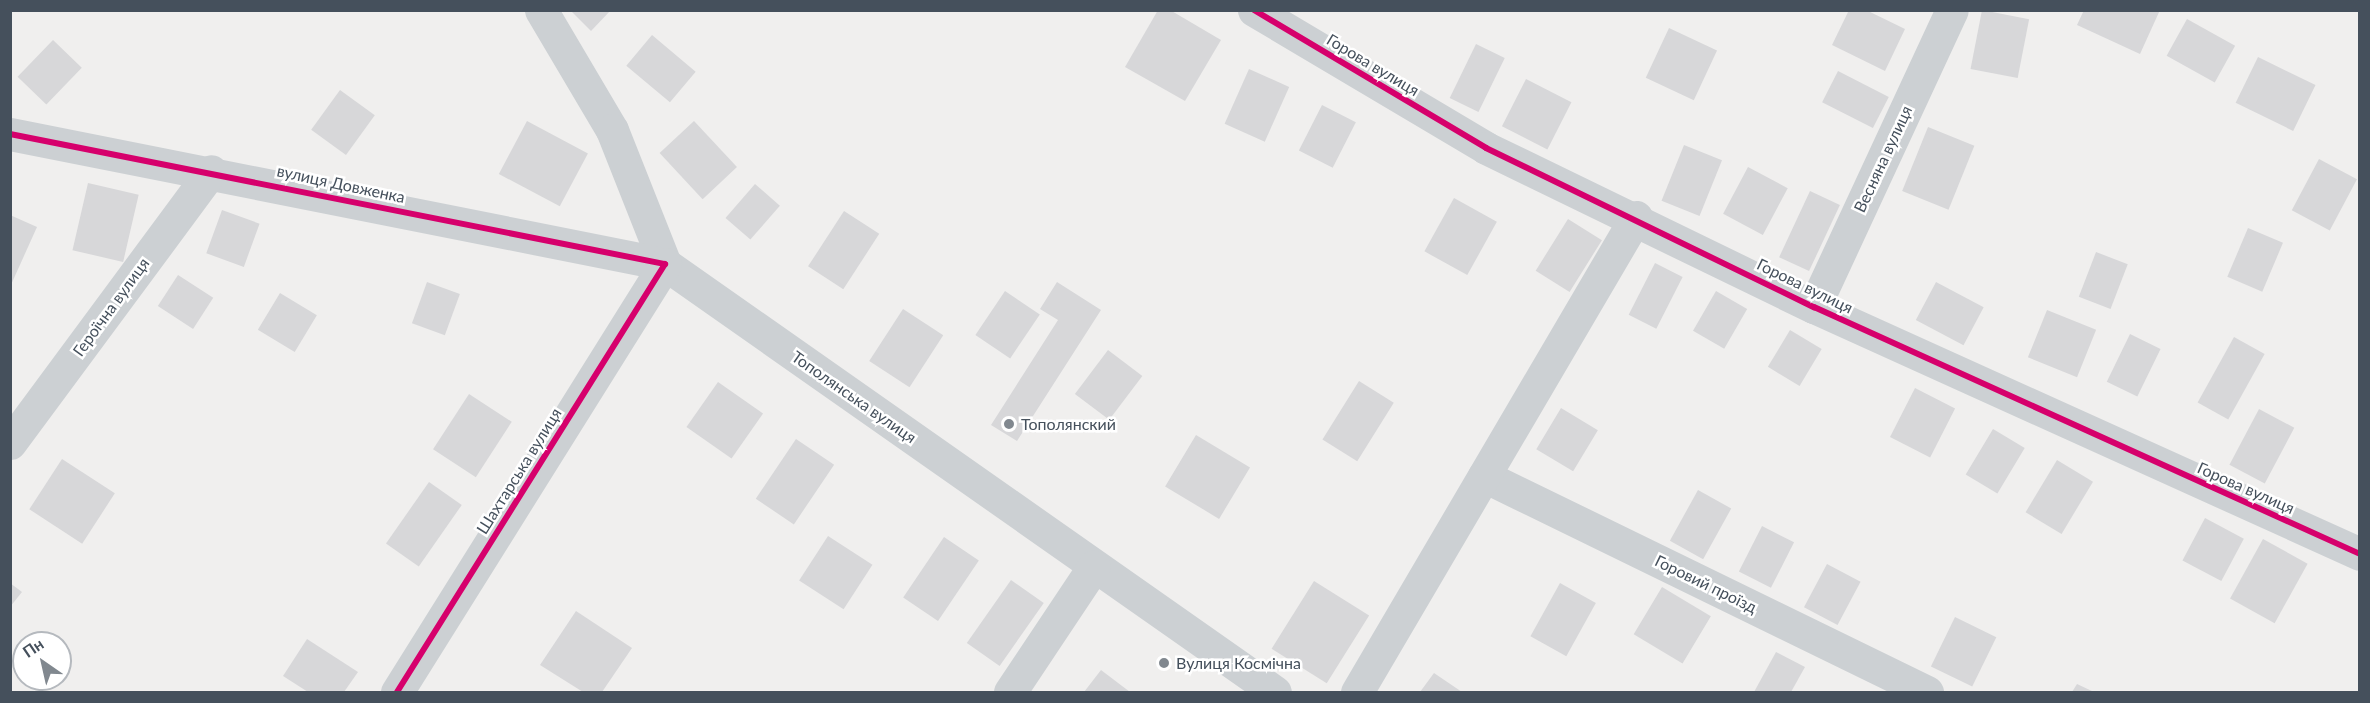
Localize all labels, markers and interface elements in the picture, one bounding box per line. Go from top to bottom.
street label: Горова вулиця [1323,30,1423,100]
street label: Весняна вулиця [1850,103,1916,215]
street label: вулиця Довженка [275,161,407,207]
street label: Героїчна вулиця [69,254,153,360]
street label: Горова вулиця [1754,255,1856,317]
street label: Тополянська вулиця [788,347,920,447]
street label: Шахтарська вулиця [472,405,566,537]
place label: Тополянский [1021,414,1116,434]
marker: Тополянский [1002,417,1016,431]
street label: Горова вулиця [2194,458,2298,518]
street label: Горовий проїзд [1652,551,1760,617]
north arrow [12,631,72,691]
text: Пн [19,634,47,661]
place label: Вулиця Космічна [1176,653,1301,673]
marker: Вулиця Космічна [1157,656,1171,670]

